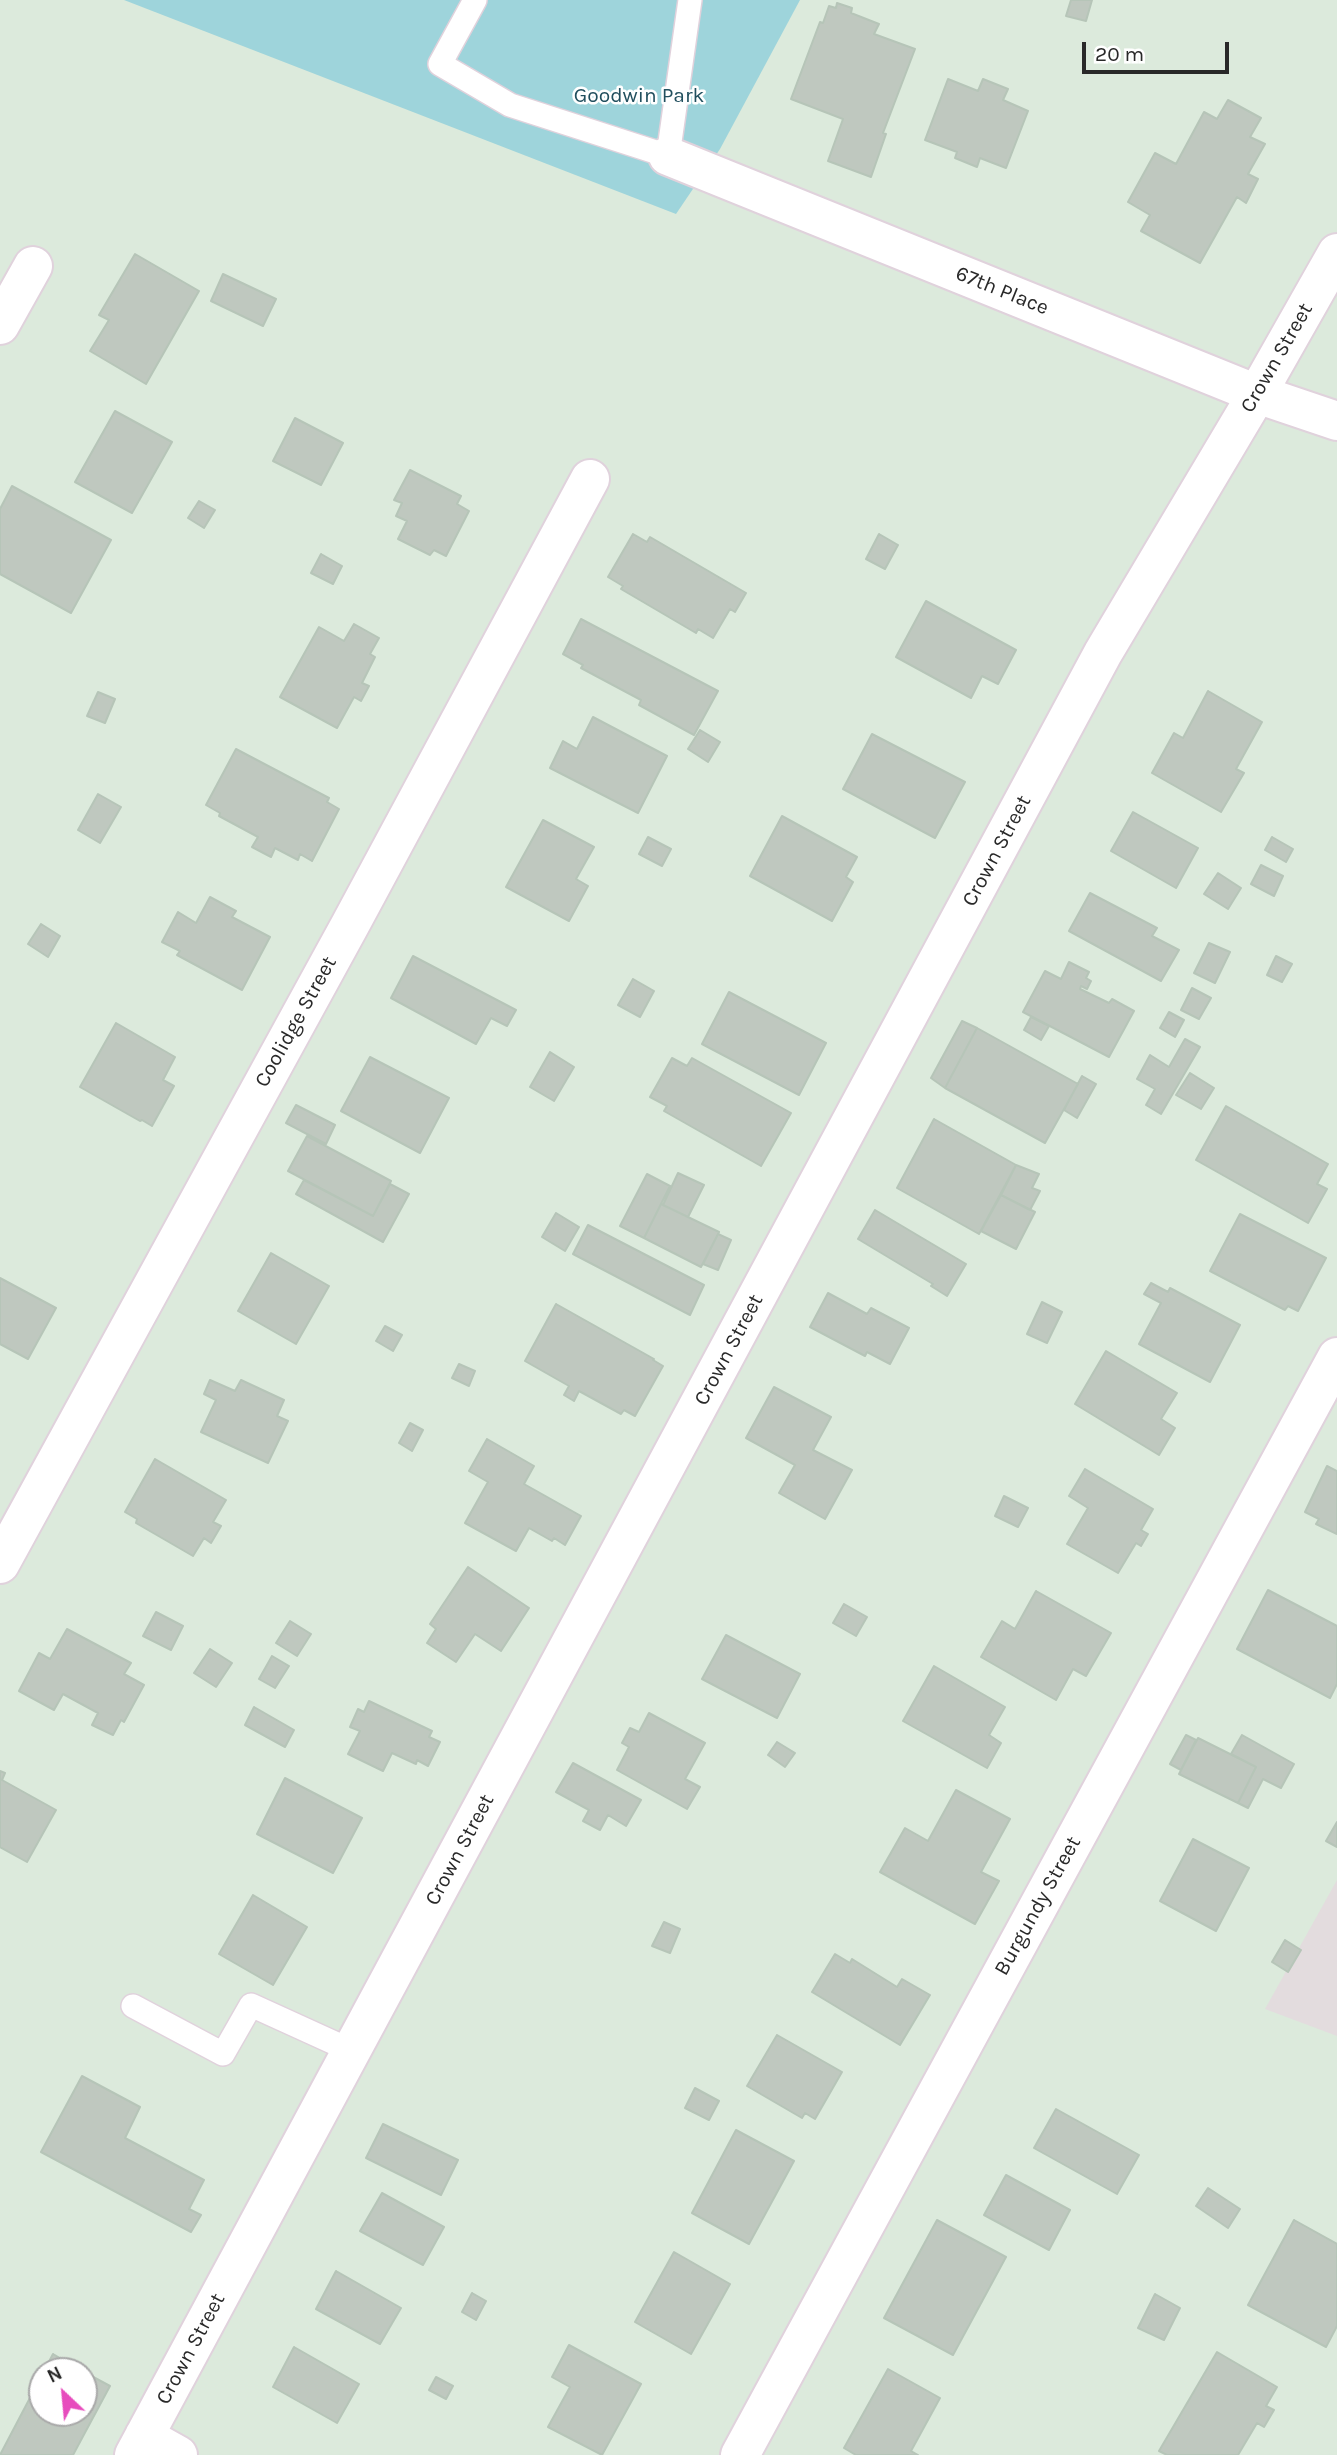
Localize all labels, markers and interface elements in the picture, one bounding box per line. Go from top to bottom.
scale bar [1085,28,1232,72]
text: 20 m [1095,42,1144,66]
park label: Goodwin Park [574,83,704,109]
street label: 67th Place [952,261,1052,321]
street label: Crown Street [1235,299,1319,417]
street label: Crown Street [957,791,1037,911]
street label: Coolidge Street [250,952,342,1092]
street label: Crown Street [689,1290,769,1410]
street label: Crown Street [420,1790,500,1910]
street label: Burgundy Street [989,1832,1087,1980]
street label: Crown Street [151,2289,231,2409]
north arrow [28,2357,98,2427]
text: N [44,2362,66,2388]

